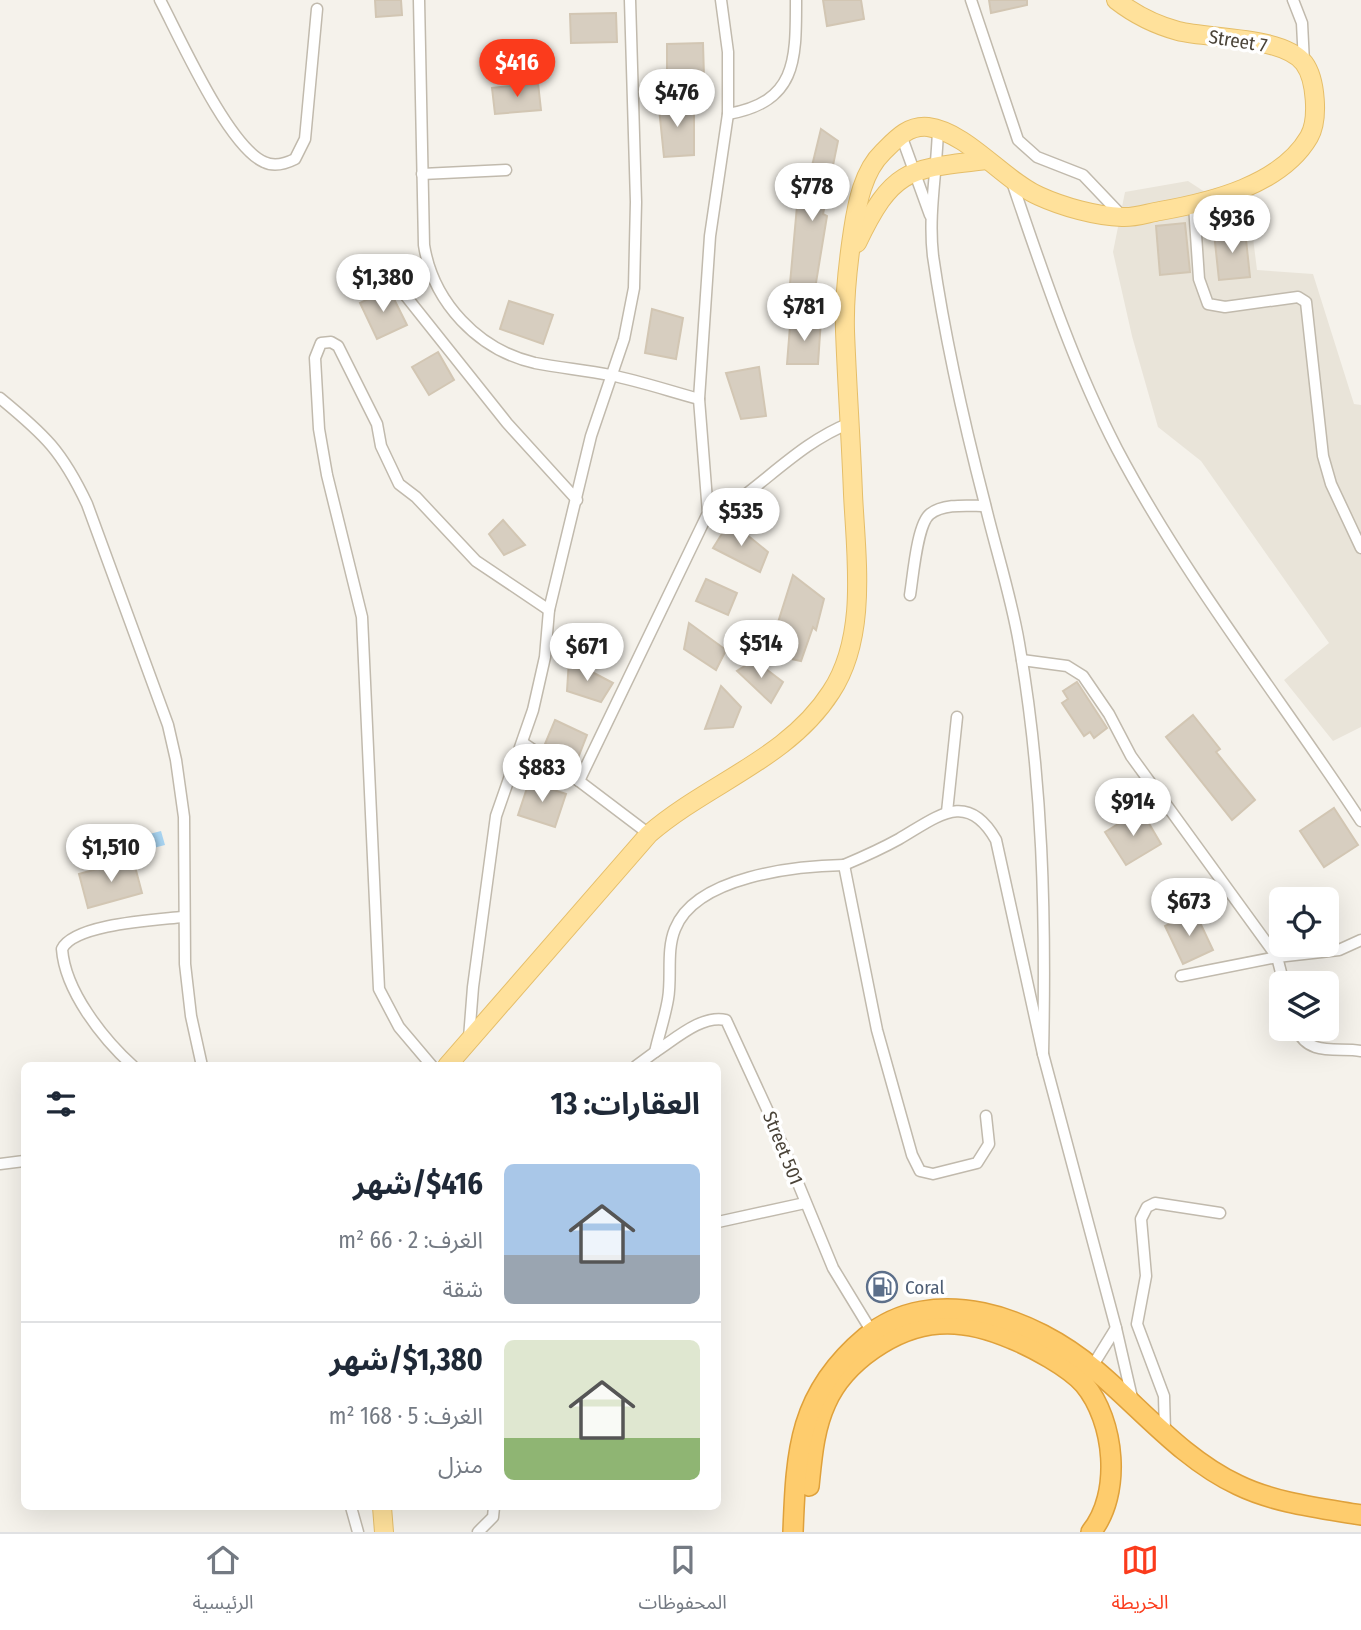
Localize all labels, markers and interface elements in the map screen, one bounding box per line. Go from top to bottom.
street label: Street 7 [1207,25,1269,57]
pin: $416 [476,40,558,99]
text: $416 [495,48,539,76]
pin: $476 [636,69,718,129]
text: $476 [655,78,699,106]
pin: $778 [771,164,853,223]
text: $778 [791,172,833,200]
pin: $936 [1191,196,1273,255]
text: $936 [1209,204,1255,232]
pin: $1,380 [326,254,440,314]
text: $1,380 [352,263,414,291]
pin: $781 [763,284,845,343]
text: $781 [783,292,825,320]
pin: $535 [700,489,782,548]
text: $535 [719,497,763,525]
pin: $514 [720,620,802,680]
pin: $671 [546,624,628,683]
text: $514 [739,629,783,657]
text: $671 [566,632,608,660]
pin: $883 [501,744,583,804]
text: $883 [519,753,565,781]
pin: $914 [1092,778,1174,838]
text: $914 [1111,787,1155,815]
pin: $1,510 [54,824,168,884]
text: $1,510 [82,833,140,861]
pin: $673 [1148,878,1230,938]
text: $673 [1167,887,1211,915]
map controls [1269,887,1339,1041]
button: locate [1269,887,1339,957]
button: layers [1269,971,1339,1041]
icon: filters [42,1085,80,1123]
text: العقارات: 13 [550,1086,700,1122]
street label: Street 501 [758,1108,808,1188]
text: $416/شهر [353,1166,483,1202]
icon: home [560,1192,644,1276]
text: الغرف: 2 · 66 m² [338,1226,483,1254]
fuel station icon: Coral [865,1270,899,1304]
text: شقة [442,1275,483,1303]
place label: Coral [905,1276,944,1299]
text: $1,380/شهر [330,1342,483,1378]
icon: home [560,1368,644,1452]
text: الغرف: 5 · 168 m² [329,1402,483,1430]
text: منزل [438,1451,483,1479]
tab: الرئيسية [192,1541,254,1623]
tab: المحفوظات [639,1541,727,1623]
tab: الخريطة [1112,1541,1169,1623]

